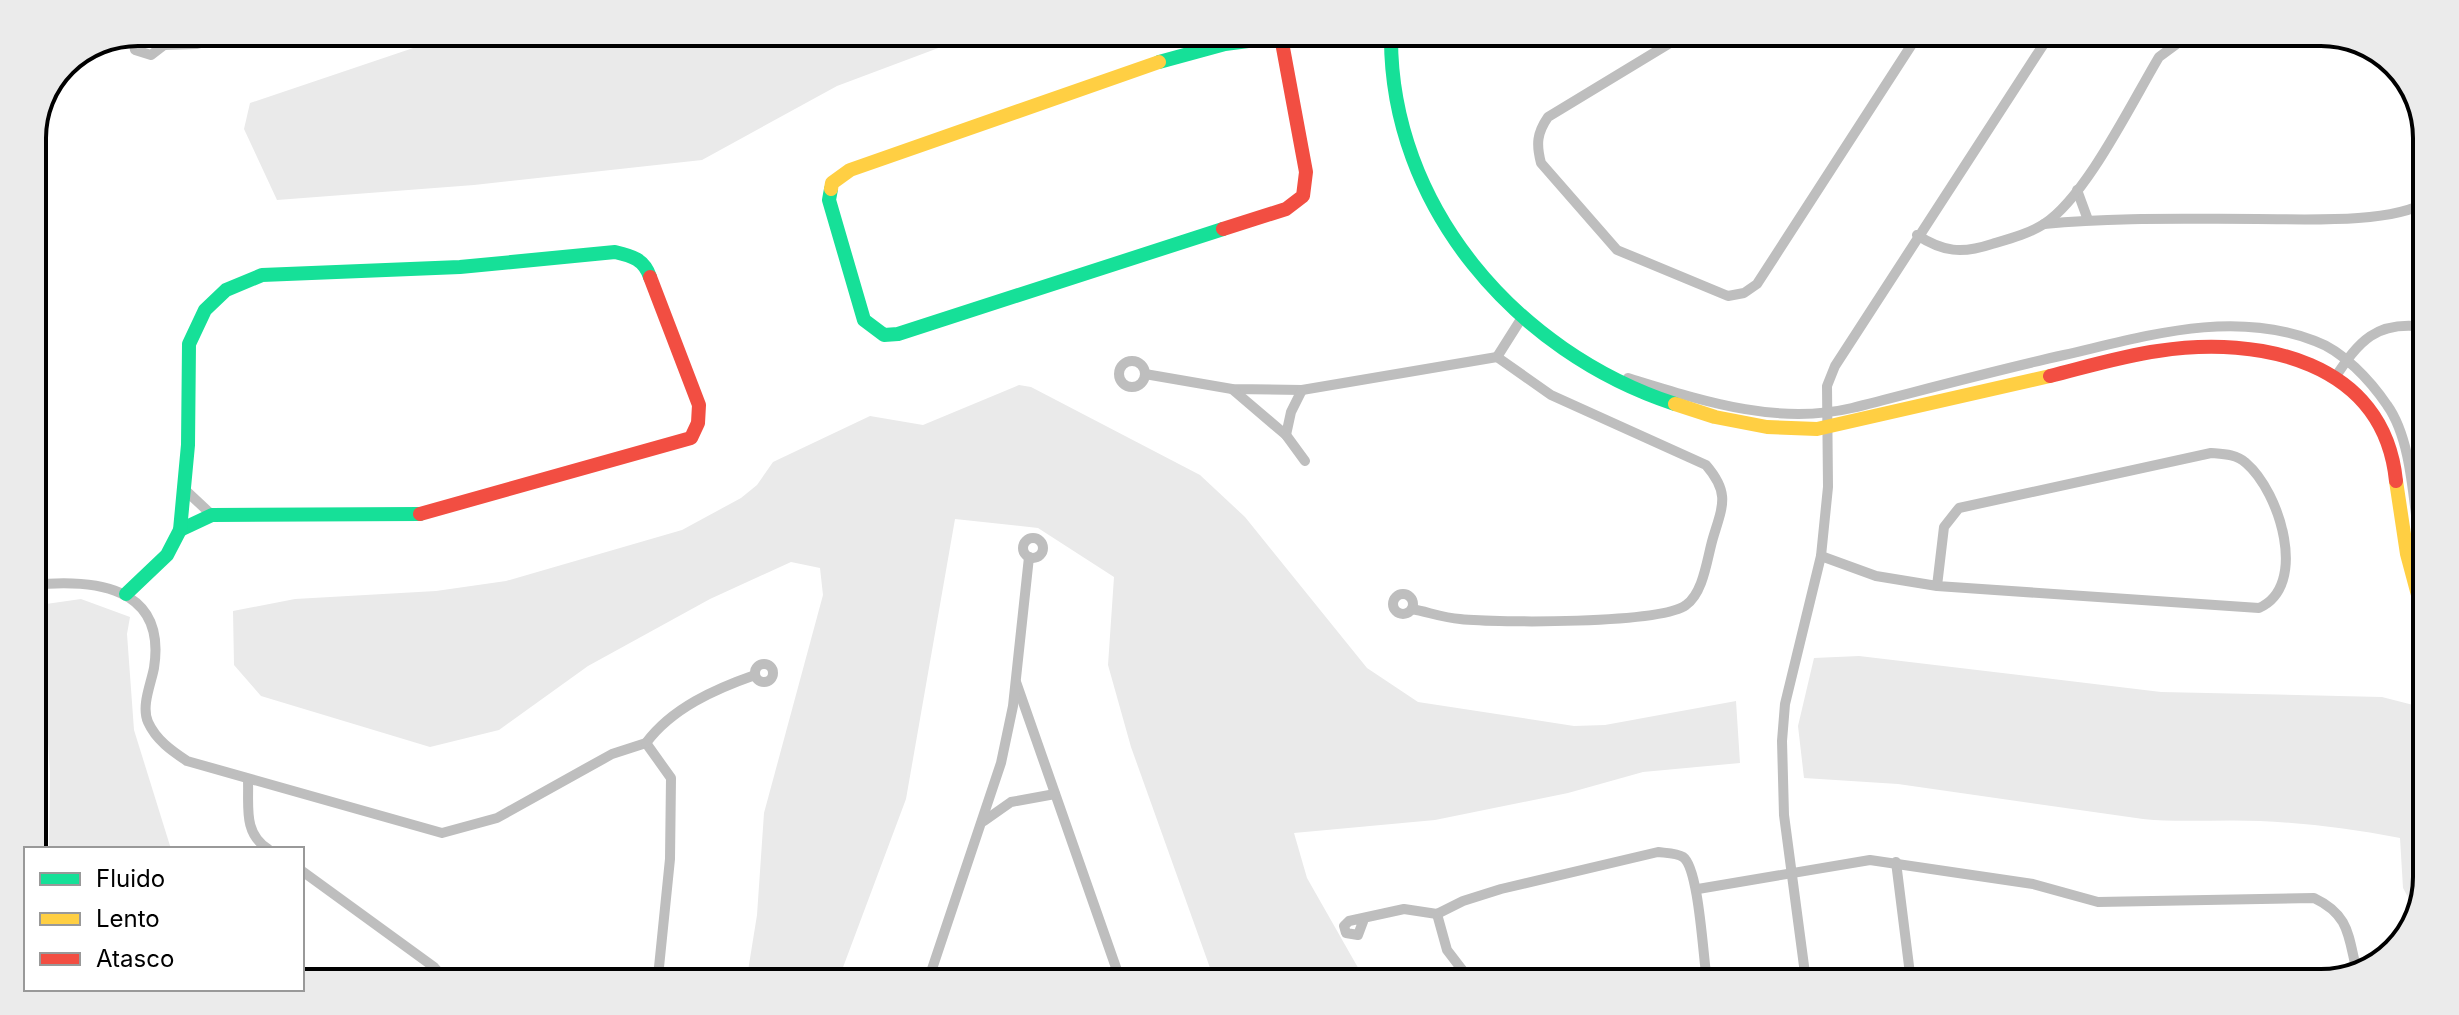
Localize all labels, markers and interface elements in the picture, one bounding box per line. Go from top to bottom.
legend [24,847,304,991]
text: Fluido [96,864,165,893]
text: Lento [96,904,160,933]
text: Atasco [96,944,174,973]

